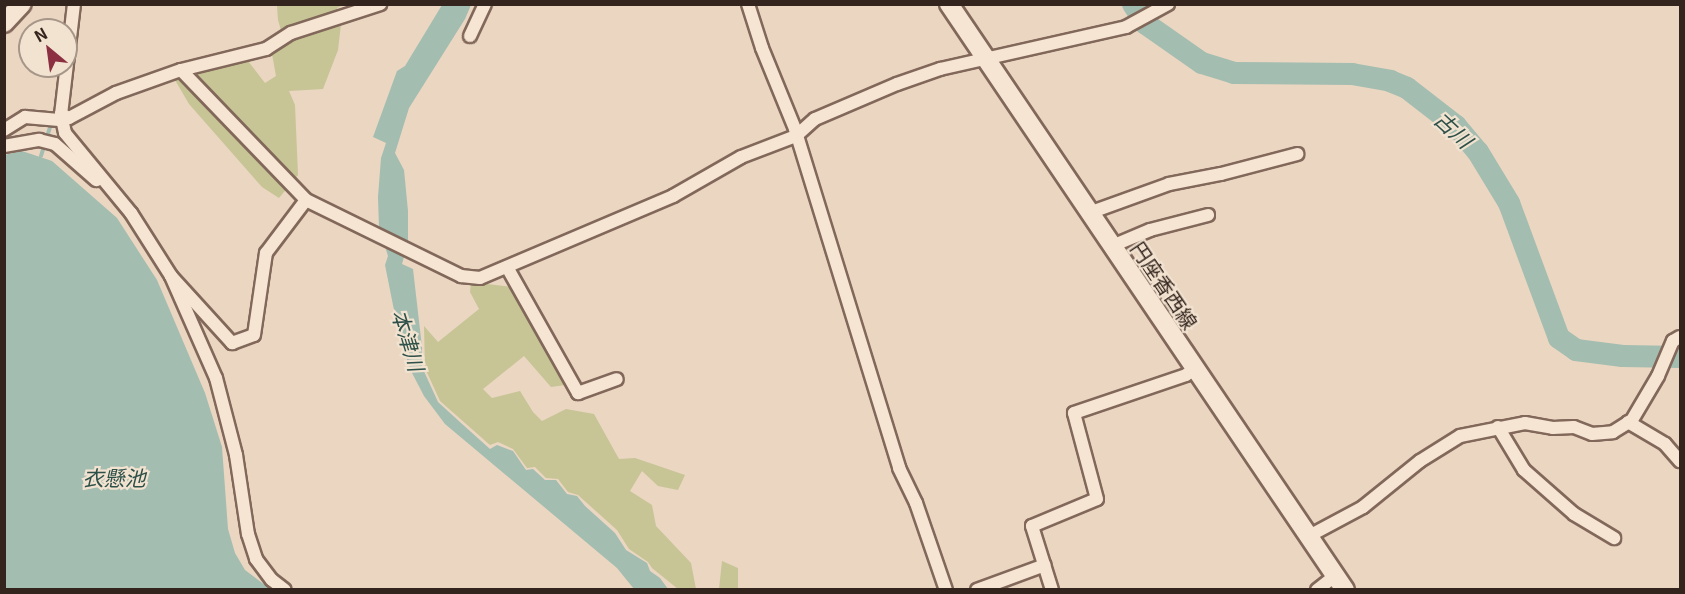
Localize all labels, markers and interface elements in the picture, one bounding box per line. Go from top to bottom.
north arrow [18,18,78,78]
text: N [29,21,51,47]
water label: 古川 [1430,105,1478,153]
street label: 円座香西線 [1127,237,1203,333]
water label: 本津川 [388,306,430,374]
water label: 衣懸池 [83,464,145,490]

